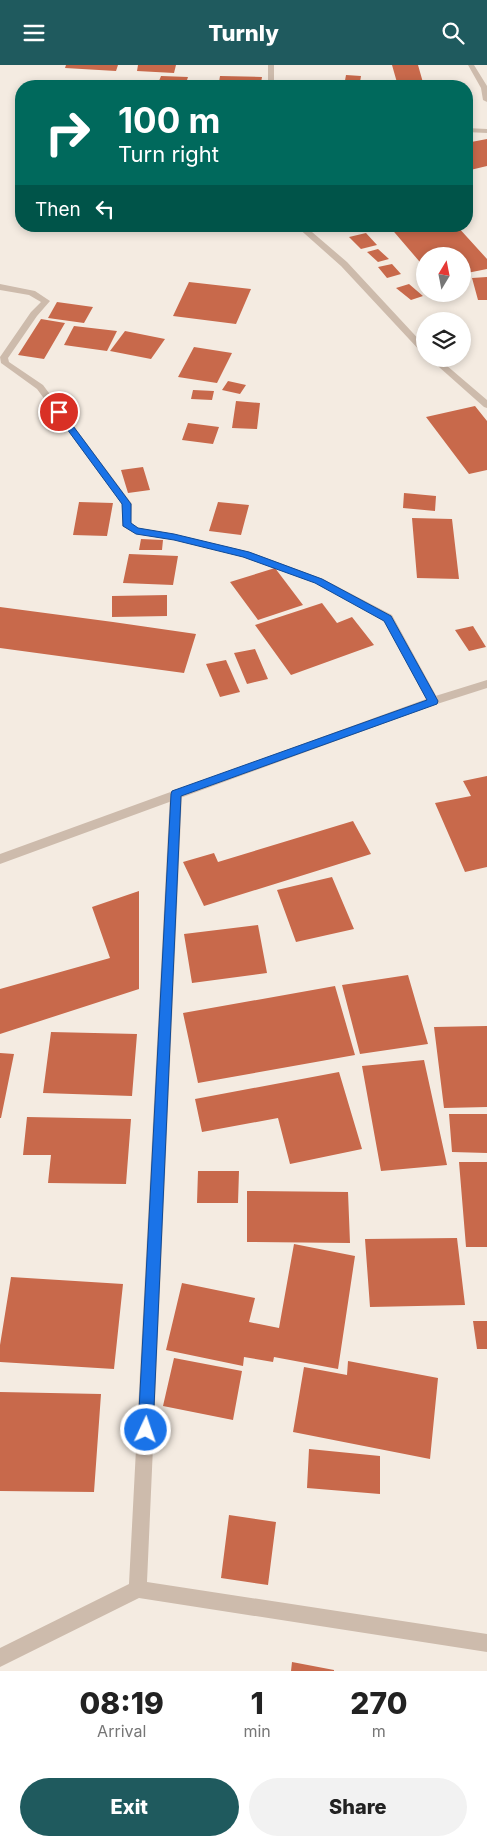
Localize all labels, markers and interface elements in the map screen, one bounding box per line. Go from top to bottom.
icon: menu [20,19,48,47]
icon: search [439,19,467,47]
text: Turnly [208,20,279,46]
text: 100 m [118,99,221,141]
icon: right [35,100,100,165]
text: Turn right [118,141,219,167]
icon: left [91,195,119,223]
text: Then [35,198,81,221]
north arrow [416,247,471,303]
map controls [416,247,471,367]
button: layers [416,312,471,367]
pin [38,391,80,433]
icon: arrive [45,398,73,426]
position arrow [119,1403,171,1455]
text: 08:19 [80,1685,164,1721]
text: 1 [251,1685,264,1721]
text: 270 [350,1685,407,1721]
text: Arrival [97,1721,146,1741]
text: min [243,1721,271,1741]
text: m [372,1721,386,1741]
button: Exit [20,1778,239,1836]
button: Share [249,1778,467,1836]

